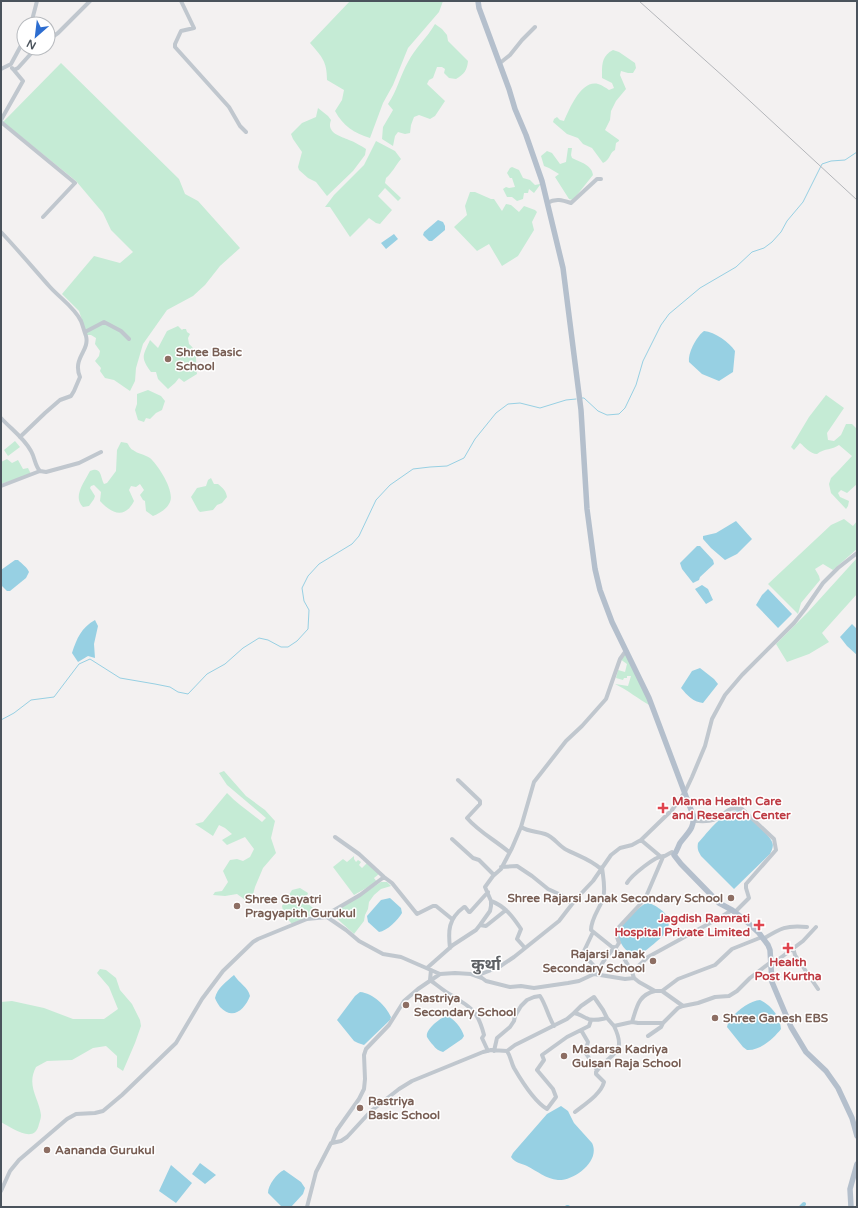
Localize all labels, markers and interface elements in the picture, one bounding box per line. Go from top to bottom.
north arrow [16,16,56,56]
text: N [25,37,38,52]
place label: Shree Basic School [176,345,243,373]
marker: Shree Basic School [163,354,173,364]
place label: Manna Health Care and Research Center [672,794,791,822]
marker: Manna Health Care and Research Center [657,802,669,814]
place label: Shree Rajarsi Janak Secondary School [507,891,723,906]
place label: Shree Gayatri Pragyapith Gurukul [245,892,356,921]
marker: Shree Rajarsi Janak Secondary School [726,893,736,903]
marker: Shree Gayatri Pragyapith Gurukul [232,901,242,911]
place label: Jagdish Ramrati Hospital Private Limited [614,911,750,940]
marker: Jagdish Ramrati Hospital Private Limited [753,919,765,931]
marker: Health Post Kurtha [782,942,794,954]
place label: Rajarsi Janak Secondary School [543,947,645,976]
district label: कुर्था [471,955,502,975]
place label: Health Post Kurtha [754,955,822,983]
marker: Rajarsi Janak Secondary School [648,956,658,966]
place label: Rastriya Secondary School [414,991,516,1020]
marker: Rastriya Secondary School [401,1000,411,1010]
place label: Shree Ganesh EBS [723,1011,829,1025]
marker: Shree Ganesh EBS [710,1013,720,1023]
place label: Madarsa Kadriya Gulsan Raja School [572,1042,681,1071]
marker: Madarsa Kadriya Gulsan Raja School [559,1051,569,1061]
place label: Rastriya Basic School [368,1094,440,1122]
marker: Rastriya Basic School [355,1103,365,1113]
place label: Aananda Gurukul [55,1143,155,1157]
marker: Aananda Gurukul [42,1145,52,1155]

